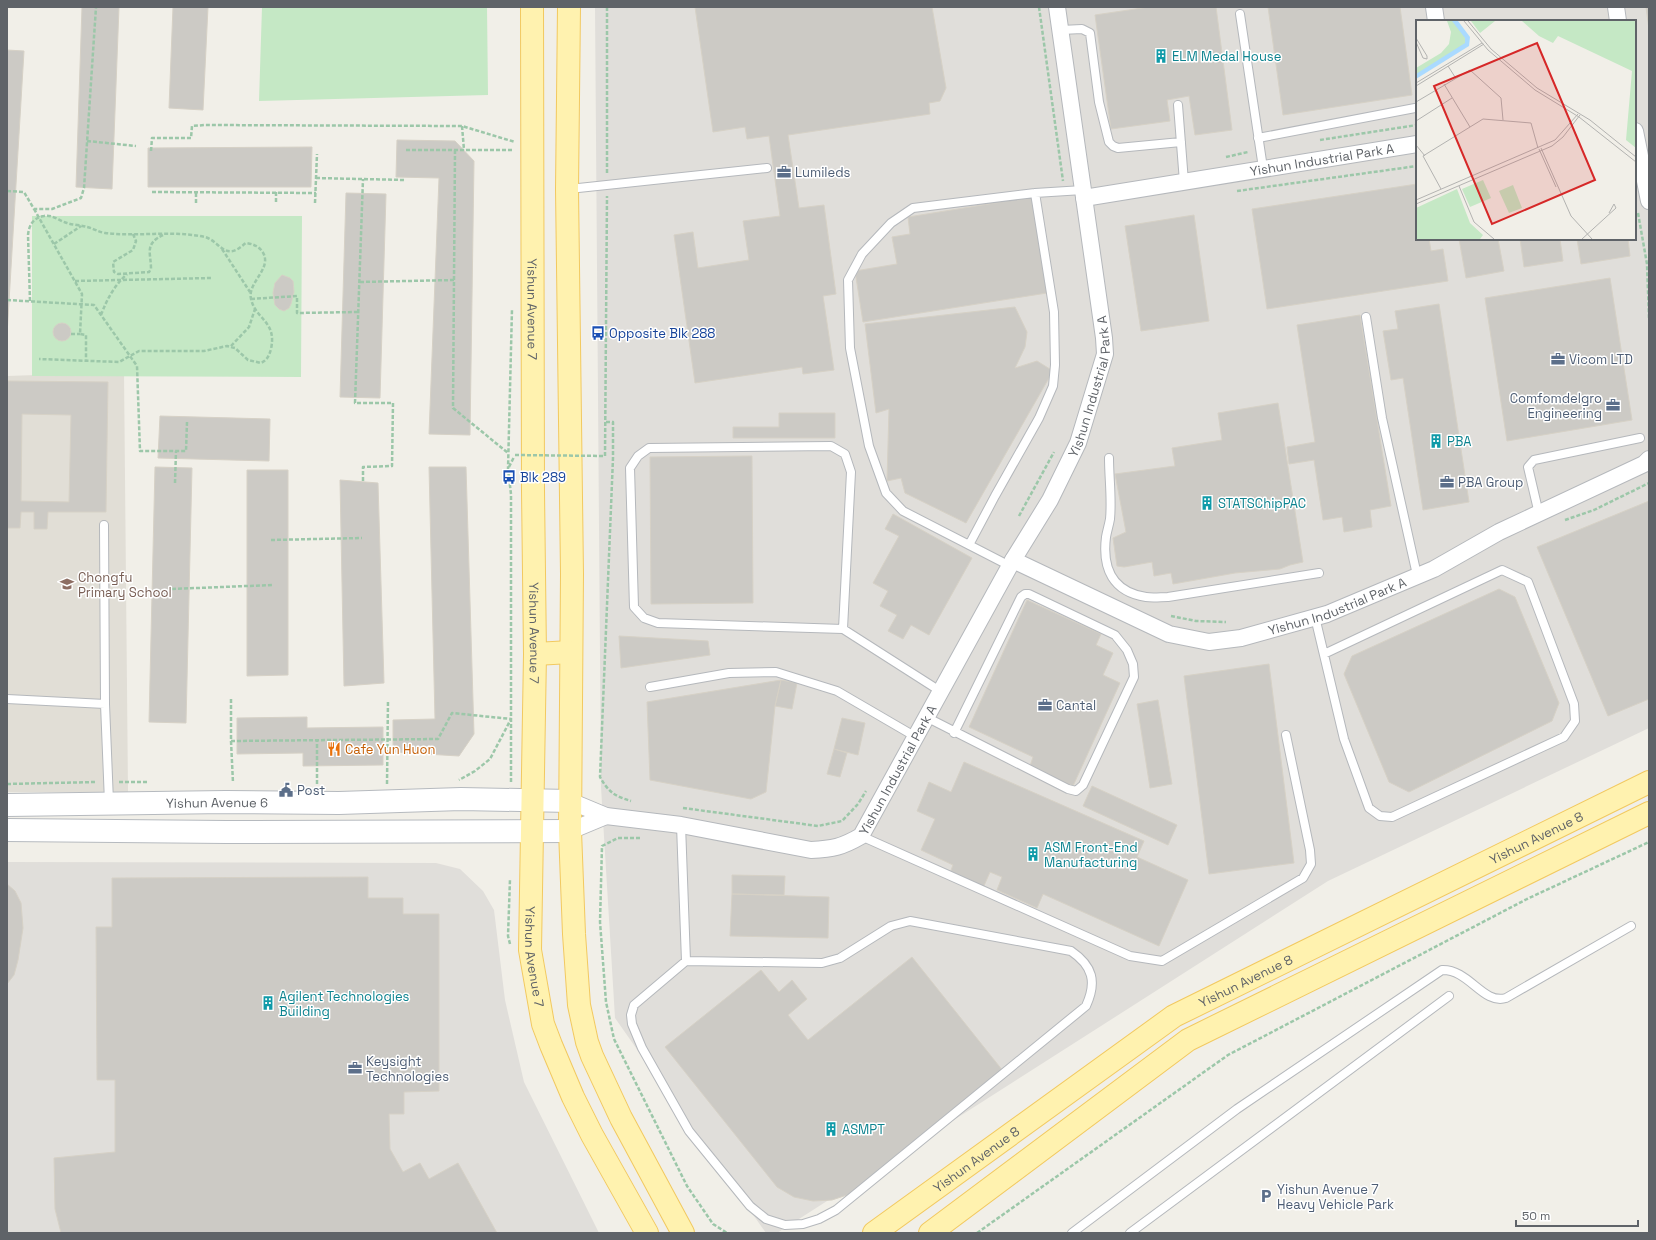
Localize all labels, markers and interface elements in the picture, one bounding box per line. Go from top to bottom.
inset map [1416,20,1636,240]
building icon: ELM Medal House [1153,48,1169,64]
place label: ELM Medal House [1172,48,1281,65]
street label: Yishun Industrial Park A [1249,140,1395,180]
office icon: Lumileds [776,164,792,180]
place label: Lumileds [795,164,851,181]
street label: Yishun Avenue 7 [524,258,541,360]
street label: Yishun Industrial Park A [1064,315,1114,460]
bus stop icon: Opposite Blk 288 [590,325,606,341]
place label: Opposite Blk 288 [609,325,715,342]
office icon: Vicom LTD [1550,351,1566,367]
place label: Vicom LTD [1569,351,1633,368]
place label: Comfomdelgro Engineering [1510,390,1602,422]
office icon: Comfomdelgro Engineering [1605,397,1621,413]
building icon: PBA [1428,433,1444,449]
place label: PBA [1447,433,1472,450]
bus stop icon: Blk 289 [501,469,517,485]
place label: Blk 289 [520,469,566,486]
office icon: PBA Group [1439,474,1455,490]
place label: PBA Group [1458,474,1523,491]
building icon: STATSChipPAC [1199,495,1215,511]
place label: STATSChipPAC [1218,495,1306,512]
place label: Chongfu Primary School [78,569,172,601]
street label: Yishun Industrial Park A [1266,574,1409,639]
school or university icon: Chongfu Primary School [59,576,75,592]
street label: Yishun Avenue 7 [525,582,543,684]
office icon: Cantal [1037,697,1053,713]
place label: Cantal [1056,697,1096,714]
street label: Yishun Industrial Park A [855,702,940,838]
restaurant icon: Cafe Yun Huon [326,741,342,757]
place label: Cafe Yun Huon [345,741,435,758]
public building icon: Post [278,782,294,798]
place label: Post [297,782,325,799]
street label: Yishun Avenue 6 [166,794,268,812]
street label: Yishun Avenue 8 [1487,808,1586,868]
place label: ASM Front-End Manufacturing [1044,839,1138,871]
building icon: ASM Front-End Manufacturing [1025,846,1041,862]
street label: Yishun Avenue 7 [521,906,548,1008]
street label: Yishun Avenue 8 [1196,951,1295,1011]
place label: Agilent Technologies Building [279,988,410,1020]
building icon: Agilent Technologies Building [260,995,276,1011]
place label: Keysight Technologies [366,1053,449,1085]
office icon: Keysight Technologies [347,1060,363,1076]
building icon: ASMPT [823,1121,839,1137]
place label: ASMPT [842,1121,885,1138]
street label: Yishun Avenue 8 [930,1123,1023,1196]
place label: Yishun Avenue 7 Heavy Vehicle Park [1277,1181,1394,1213]
parking icon: Yishun Avenue 7 Heavy Vehicle Park [1258,1188,1274,1204]
scale bar [1516,1202,1638,1228]
text: 50 m [1522,1208,1550,1224]

